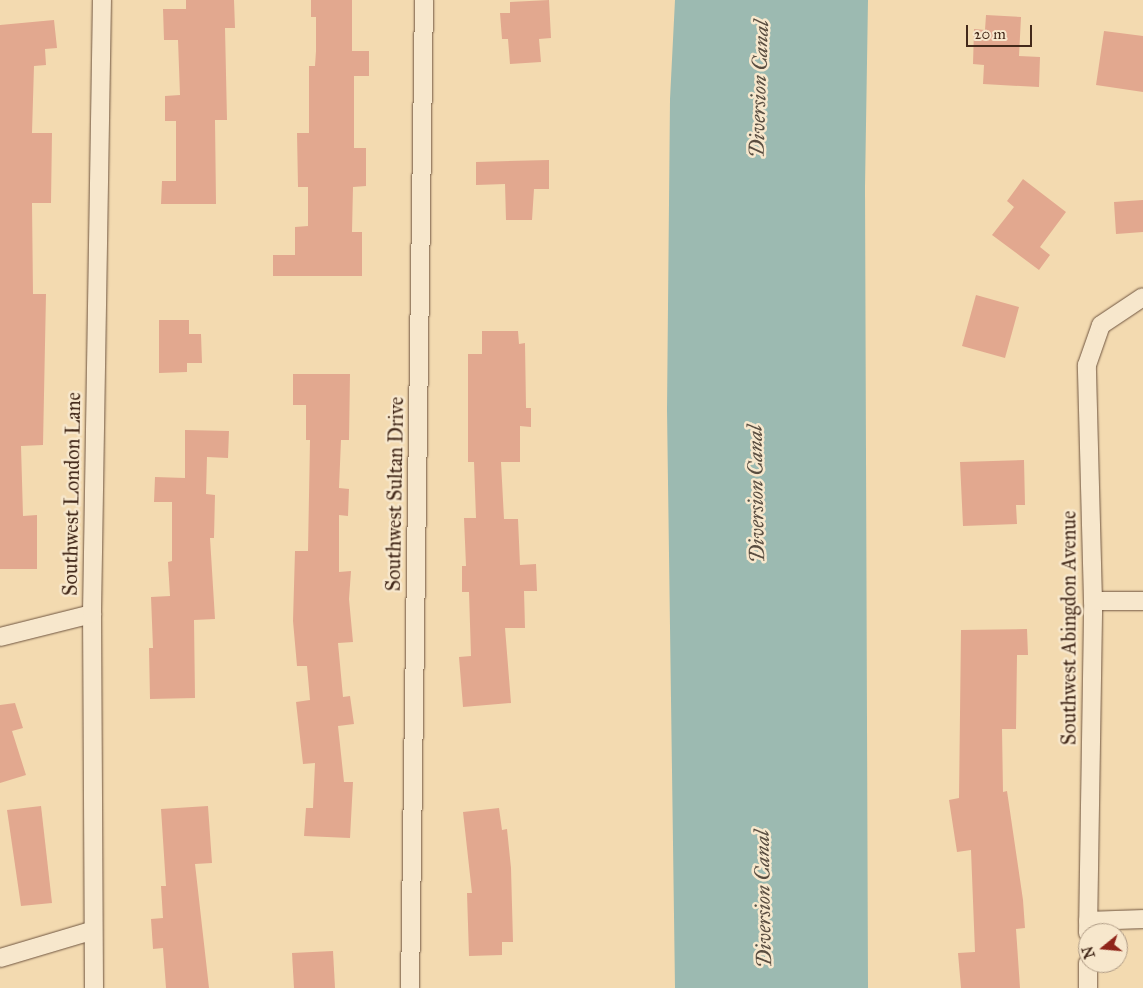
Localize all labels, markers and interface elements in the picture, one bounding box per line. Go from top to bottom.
scale bar [968,15,1034,47]
water label: Diversion Canal [744,20,774,158]
text: 20 m [974,25,1006,43]
street label: Southwest London Lane [58,392,86,596]
street label: Southwest Sultan Drive [381,396,409,592]
water label: Diversion Canal [742,425,770,563]
street label: Southwest Abingdon Avenue [1057,511,1081,745]
water label: Diversion Canal [749,830,777,968]
north arrow [1078,923,1128,973]
text: N [1079,944,1099,960]

